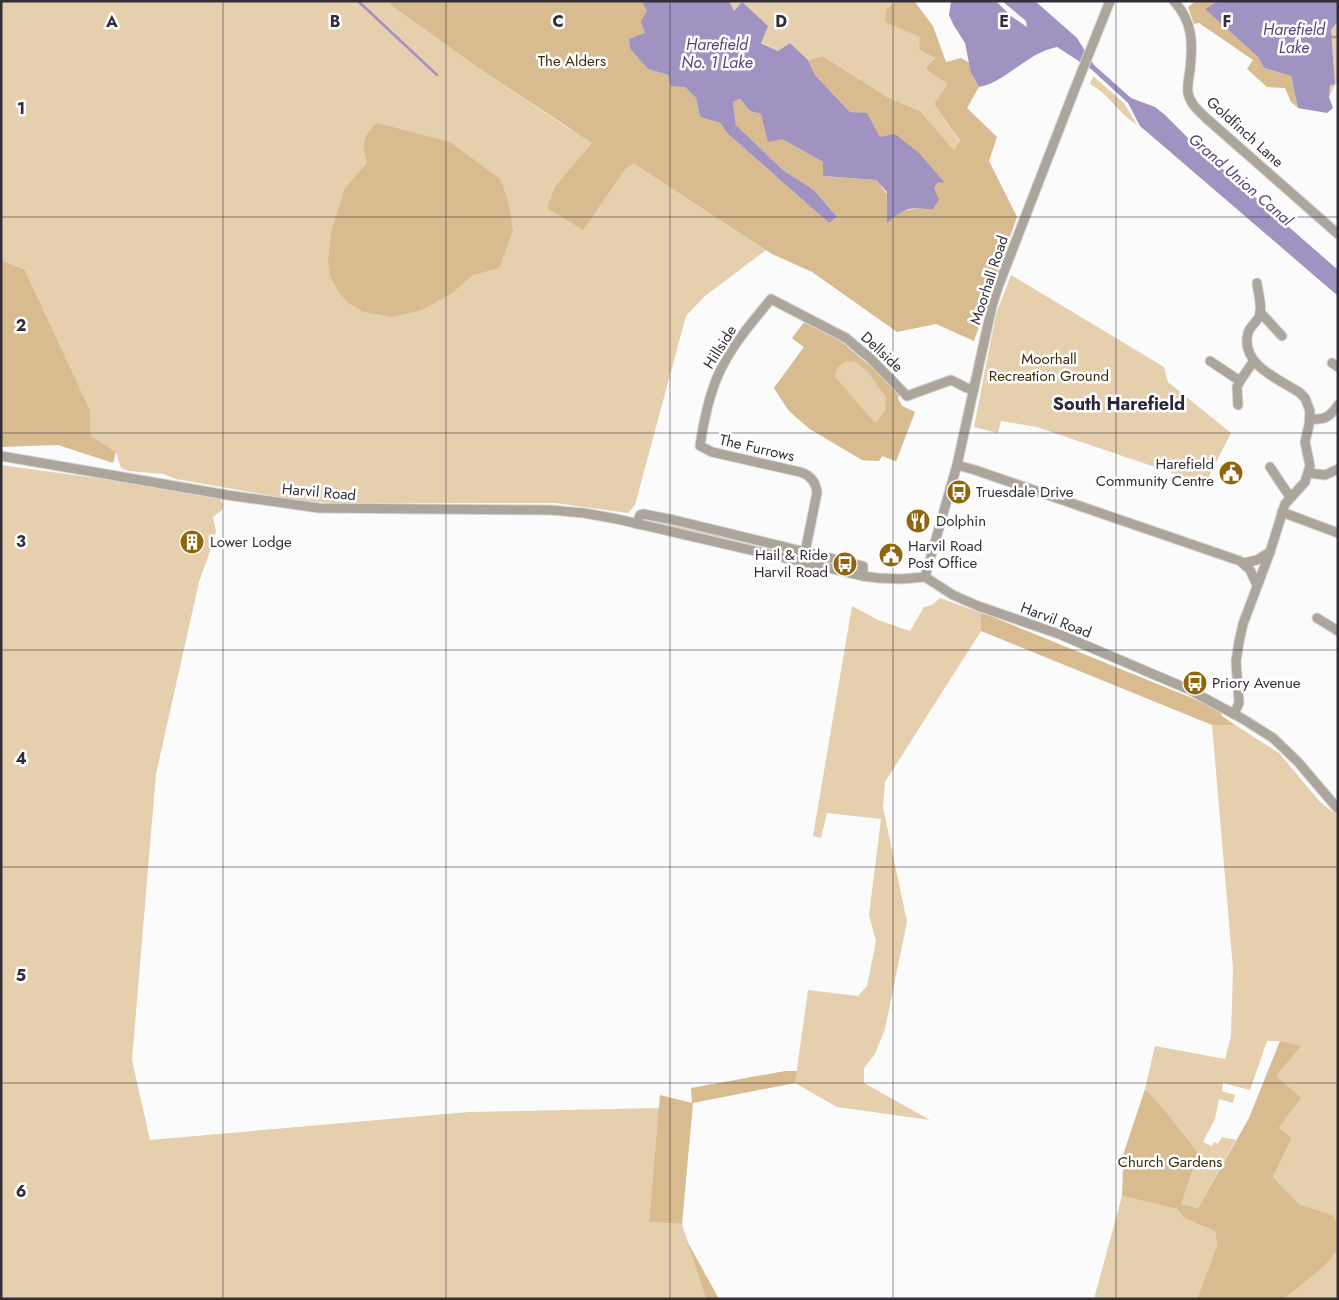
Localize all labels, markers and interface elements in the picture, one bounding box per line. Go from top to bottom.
text: A [105,10,118,33]
text: B [330,10,340,33]
text: C [552,10,564,33]
text: D [775,10,787,33]
text: E [999,10,1009,33]
text: F [1223,10,1231,33]
water label: Harefield Lake [1263,18,1326,59]
water label: Harefield No. 1 Lake [681,33,753,74]
park label: The Alders [538,50,606,72]
street label: Goldfinch Lane [1202,91,1289,173]
text: 1 [17,97,25,120]
water label: Grand Union Canal [1184,128,1299,232]
street label: Moorhall Road [964,233,1014,327]
text: 2 [16,314,26,337]
street label: Hillside [698,321,742,373]
street label: Dellside [856,327,908,378]
park label: Moorhall Recreation Ground [989,348,1109,387]
district label: South Harefield [1053,391,1185,417]
street label: The Furrows [717,429,797,467]
place label: Harefield Community Centre [1096,453,1214,492]
public building icon: Harefield Community Centre [1218,460,1244,486]
street label: Harvil Road [281,478,357,506]
bus stop icon: Truesdale Drive [946,479,972,505]
place label: Truesdale Drive [976,481,1074,503]
restaurant icon: Dolphin [905,508,931,534]
place label: Dolphin [936,510,986,532]
building icon: Lower Lodge [179,529,205,555]
text: 3 [16,530,26,553]
place label: Lower Lodge [210,531,292,553]
place label: Harvil Road Post Office [908,535,982,574]
public building icon: Harvil Road Post Office [878,542,904,568]
place label: Hail & Ride Harvil Road [754,544,828,583]
bus stop icon: Hail & Ride Harvil Road [832,551,858,577]
street label: Harvil Road [1017,596,1095,644]
bus stop icon: Priory Avenue [1182,670,1208,696]
place label: Priory Avenue [1212,672,1301,694]
text: 4 [15,747,27,770]
text: 5 [16,964,26,987]
park label: Church Gardens [1118,1151,1222,1173]
text: 6 [16,1180,26,1203]

